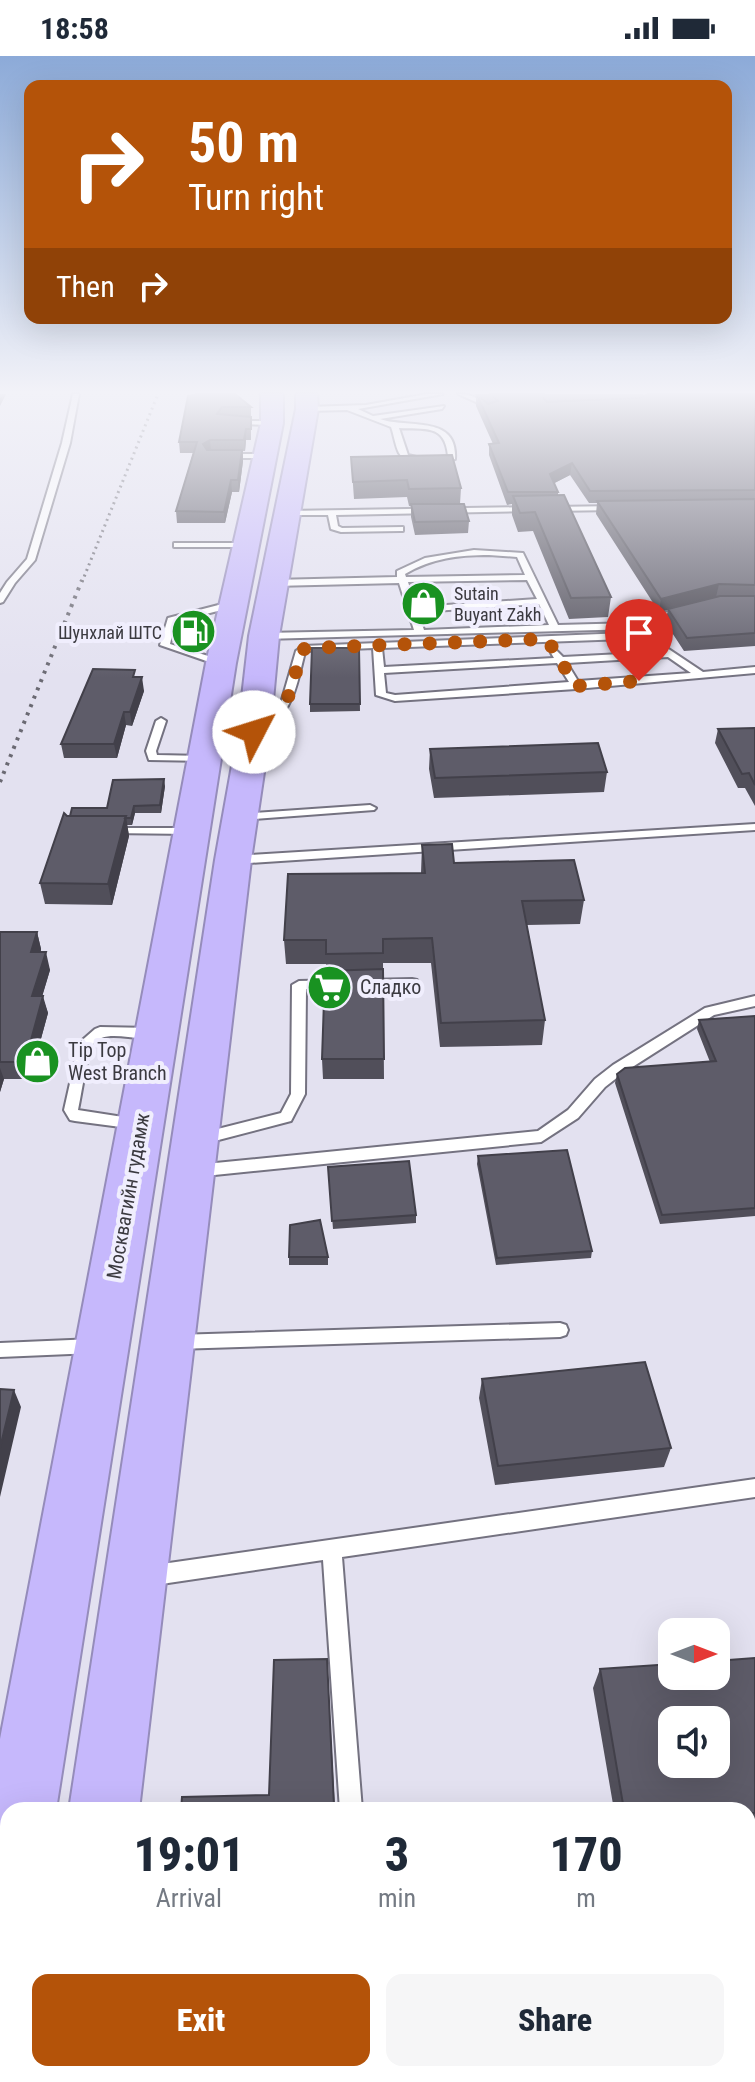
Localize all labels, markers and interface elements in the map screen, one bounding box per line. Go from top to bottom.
text: 18:58 [40,11,109,46]
text: 50 m [188,110,299,176]
icon: right [56,112,160,216]
text: Turn right [188,177,324,219]
icon: right [131,264,175,308]
text: Then [56,269,115,304]
shop icon: Sutain Buyant Zakh [399,579,447,627]
place label: Sutain Buyant Zakh [454,583,542,625]
pin [605,599,673,681]
fuel station icon: Шунхлай ШТС [169,608,217,656]
icon: arrive [617,611,661,655]
place label: Шунхлай ШТС [58,622,162,643]
position arrow [212,690,296,774]
supermarket icon: Сладко [305,963,353,1011]
place label: Сладко [360,975,421,999]
shop icon: Tip Top West Branch [13,1038,61,1086]
place label: Tip Top West Branch [68,1038,167,1085]
street label: Москвагийн гудамж [102,1111,154,1281]
north arrow [658,1618,730,1690]
map controls [658,1618,730,1778]
button: sound [658,1706,730,1778]
text: 19:01 [133,1826,245,1883]
text: 3 [385,1826,409,1883]
text: 170 [549,1826,623,1883]
text: Arrival [156,1883,222,1913]
text: min [378,1883,416,1913]
text: m [576,1883,596,1913]
button: Exit [32,1974,370,2066]
button: Share [386,1974,724,2066]

